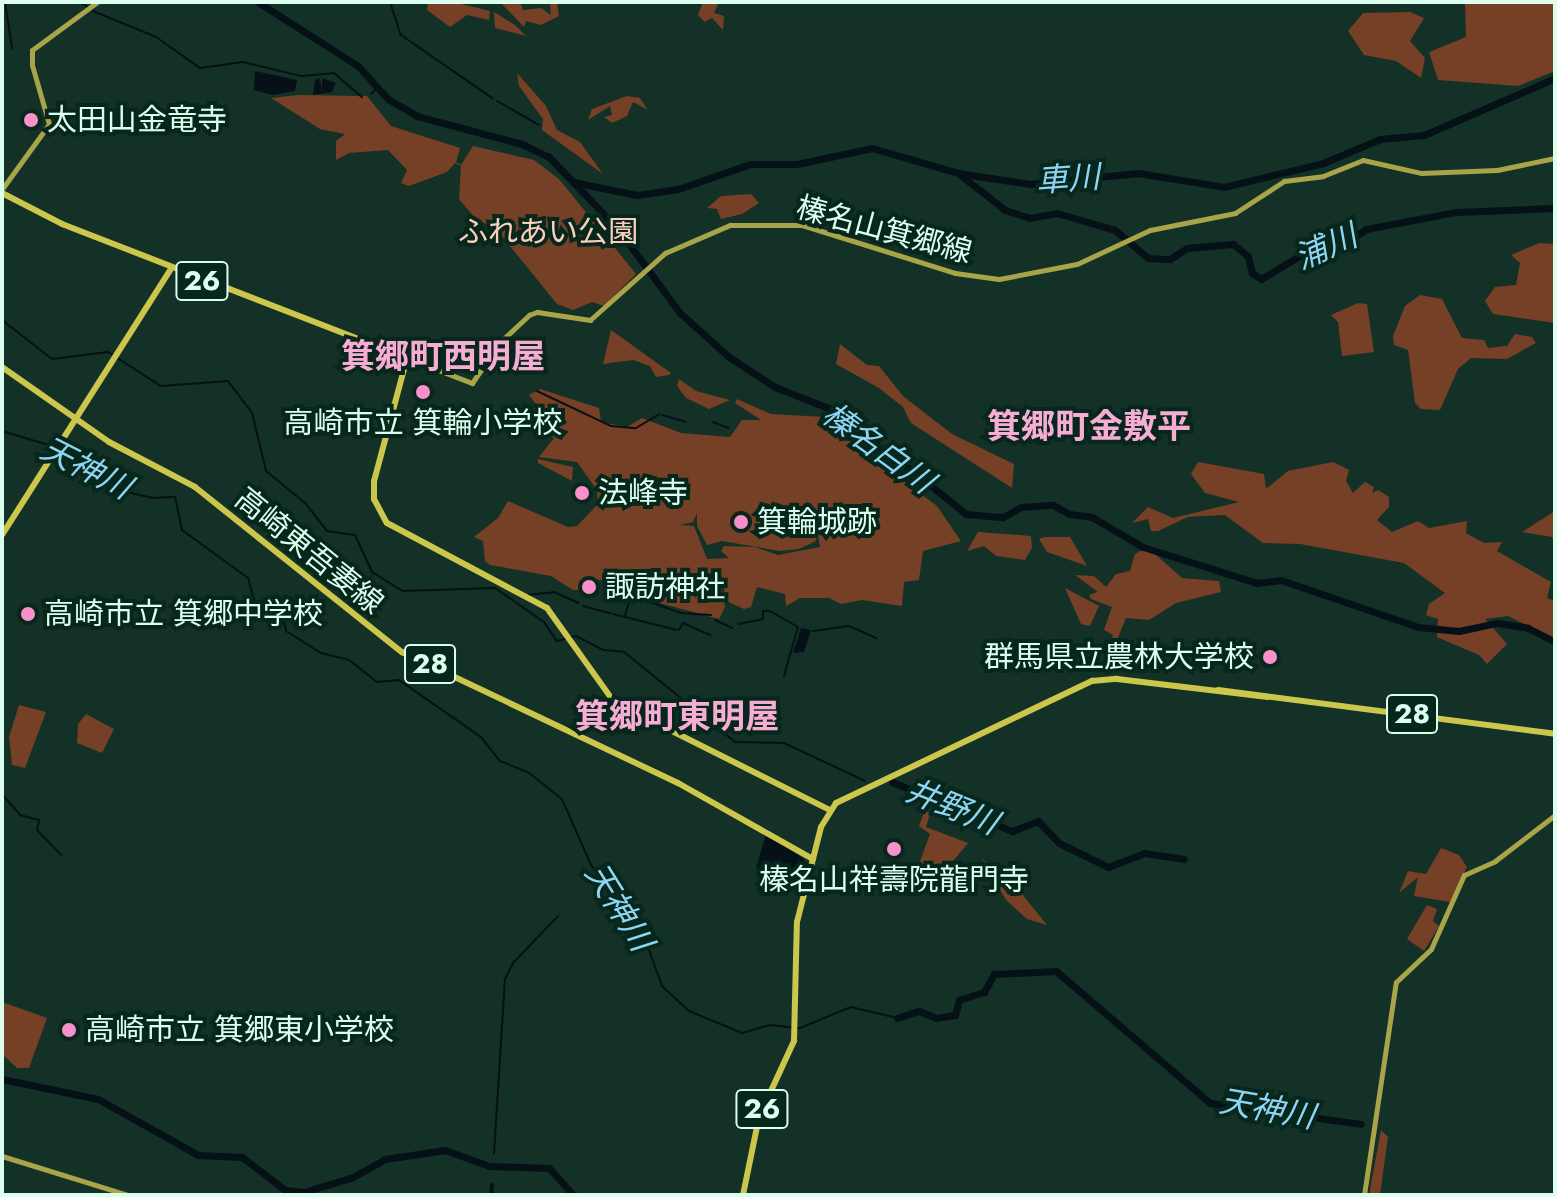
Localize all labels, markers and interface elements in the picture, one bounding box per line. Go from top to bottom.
place label: 太田山金竜寺 [47,102,227,138]
marker: 太田山金竜寺 [22,111,40,129]
water label: 車川 [1035,158,1101,200]
street label: 榛名山箕郷線 [792,189,976,271]
park label: ふれあい公園 [458,214,638,250]
water label: 浦川 [1289,216,1363,278]
road number: 26 [174,257,230,305]
district label: 箕郷町西明屋 [341,337,545,377]
marker: 高崎市立 箕輪小学校 [414,383,432,401]
water label: 榛名白川 [815,395,941,501]
place label: 高崎市立 箕輪小学校 [284,405,562,441]
district label: 箕郷町金敷平 [987,407,1191,447]
water label: 天神川 [35,429,137,507]
place label: 法峰寺 [598,475,688,511]
street label: 高崎東吾妻線 [228,480,390,622]
marker: 法峰寺 [573,484,591,502]
place label: 箕輪城跡 [757,504,877,540]
marker: 箕輪城跡 [732,513,750,531]
place label: 諏訪神社 [605,569,725,605]
marker: 諏訪神社 [580,578,598,596]
place label: 高崎市立 箕郷中学校 [44,596,323,632]
marker: 高崎市立 箕郷中学校 [19,605,37,623]
place label: 群馬県立農林大学校 [984,639,1254,675]
road number: 28 [404,640,456,688]
marker: 群馬県立農林大学校 [1261,648,1279,666]
road number: 28 [1386,690,1438,738]
district label: 箕郷町東明屋 [575,697,779,737]
water label: 井野川 [900,771,1004,843]
marker: 榛名山祥壽院龍門寺 [885,840,903,858]
water label: 天神川 [577,856,661,958]
place label: 榛名山祥壽院龍門寺 [759,862,1029,898]
place label: 高崎市立 箕郷東小学校 [85,1012,394,1048]
marker: 高崎市立 箕郷東小学校 [60,1021,78,1039]
water label: 天神川 [1216,1082,1318,1136]
road number: 26 [734,1085,790,1133]

